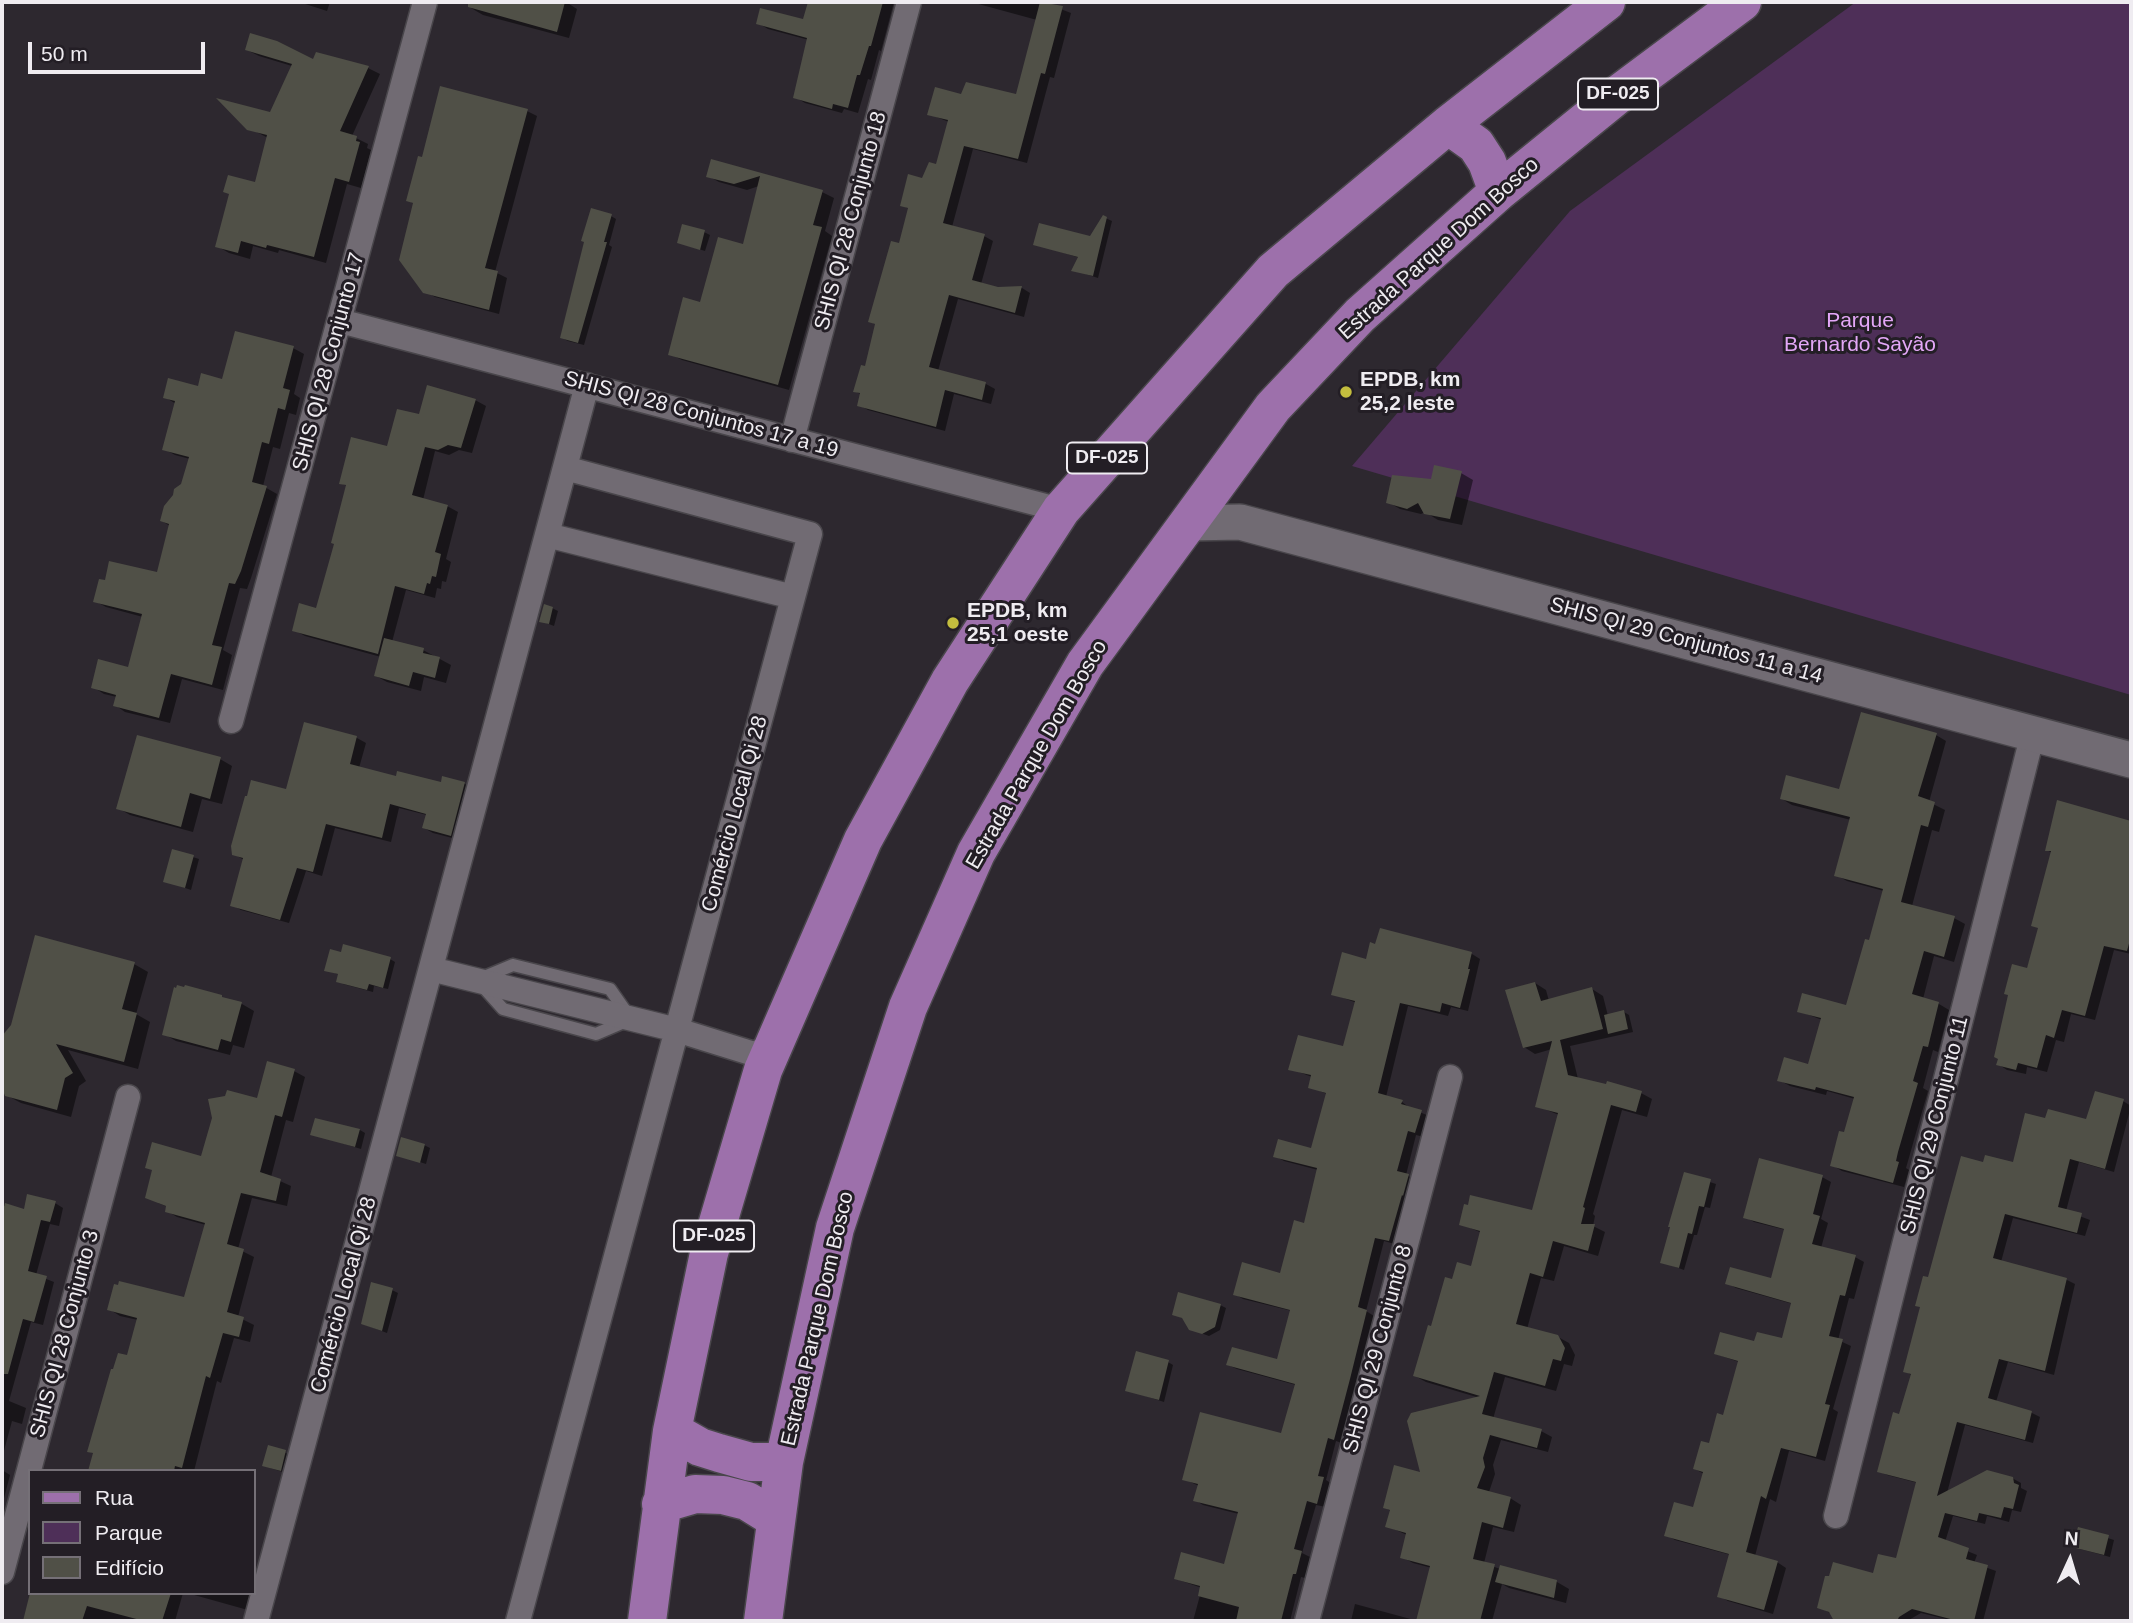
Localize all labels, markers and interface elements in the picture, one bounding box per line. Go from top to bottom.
scale bar [32,28,208,72]
text: 50 m [41,42,88,65]
road number: DF-025 [1578,78,1658,110]
street label: SHIS QI 28 Conjunto 18 [810,109,892,333]
street label: Estrada Parque Dom Bosco [1334,153,1544,345]
street label: SHIS QI 28 Conjunto 17 [288,250,370,474]
park label: Parque Bernardo Sayão [1784,308,1936,358]
street label: SHIS QI 28 Conjuntos 17 a 19 [561,366,841,464]
place label: EPDB, km 25,2 leste [1360,367,1460,417]
marker: EPDB, km 25,2 leste [1338,384,1354,400]
road number: DF-025 [1067,442,1147,474]
street label: SHIS QI 29 Conjuntos 11 a 14 [1547,592,1825,690]
place label: EPDB, km 25,1 oeste [967,598,1069,648]
marker: EPDB, km 25,1 oeste [945,615,961,631]
street label: Estrada Parque Dom Bosco [961,636,1113,874]
street label: Comércio Local Qi 28 [697,713,773,915]
street label: SHIS QI 29 Conjunto 11 [1896,1013,1974,1237]
street label: Estrada Parque Dom Bosco [776,1189,860,1449]
street label: Comércio Local Qi 28 [306,1194,382,1396]
road number: DF-025 [674,1220,754,1252]
street label: SHIS QI 28 Conjunto 3 [25,1228,105,1440]
street label: SHIS QI 29 Conjunto 8 [1338,1243,1418,1455]
legend [28,1469,256,1595]
text: Rua [95,1486,134,1509]
text: Parque [95,1521,163,1544]
north arrow [2035,1525,2105,1595]
text: N [2064,1528,2079,1550]
text: Edifício [95,1556,164,1579]

